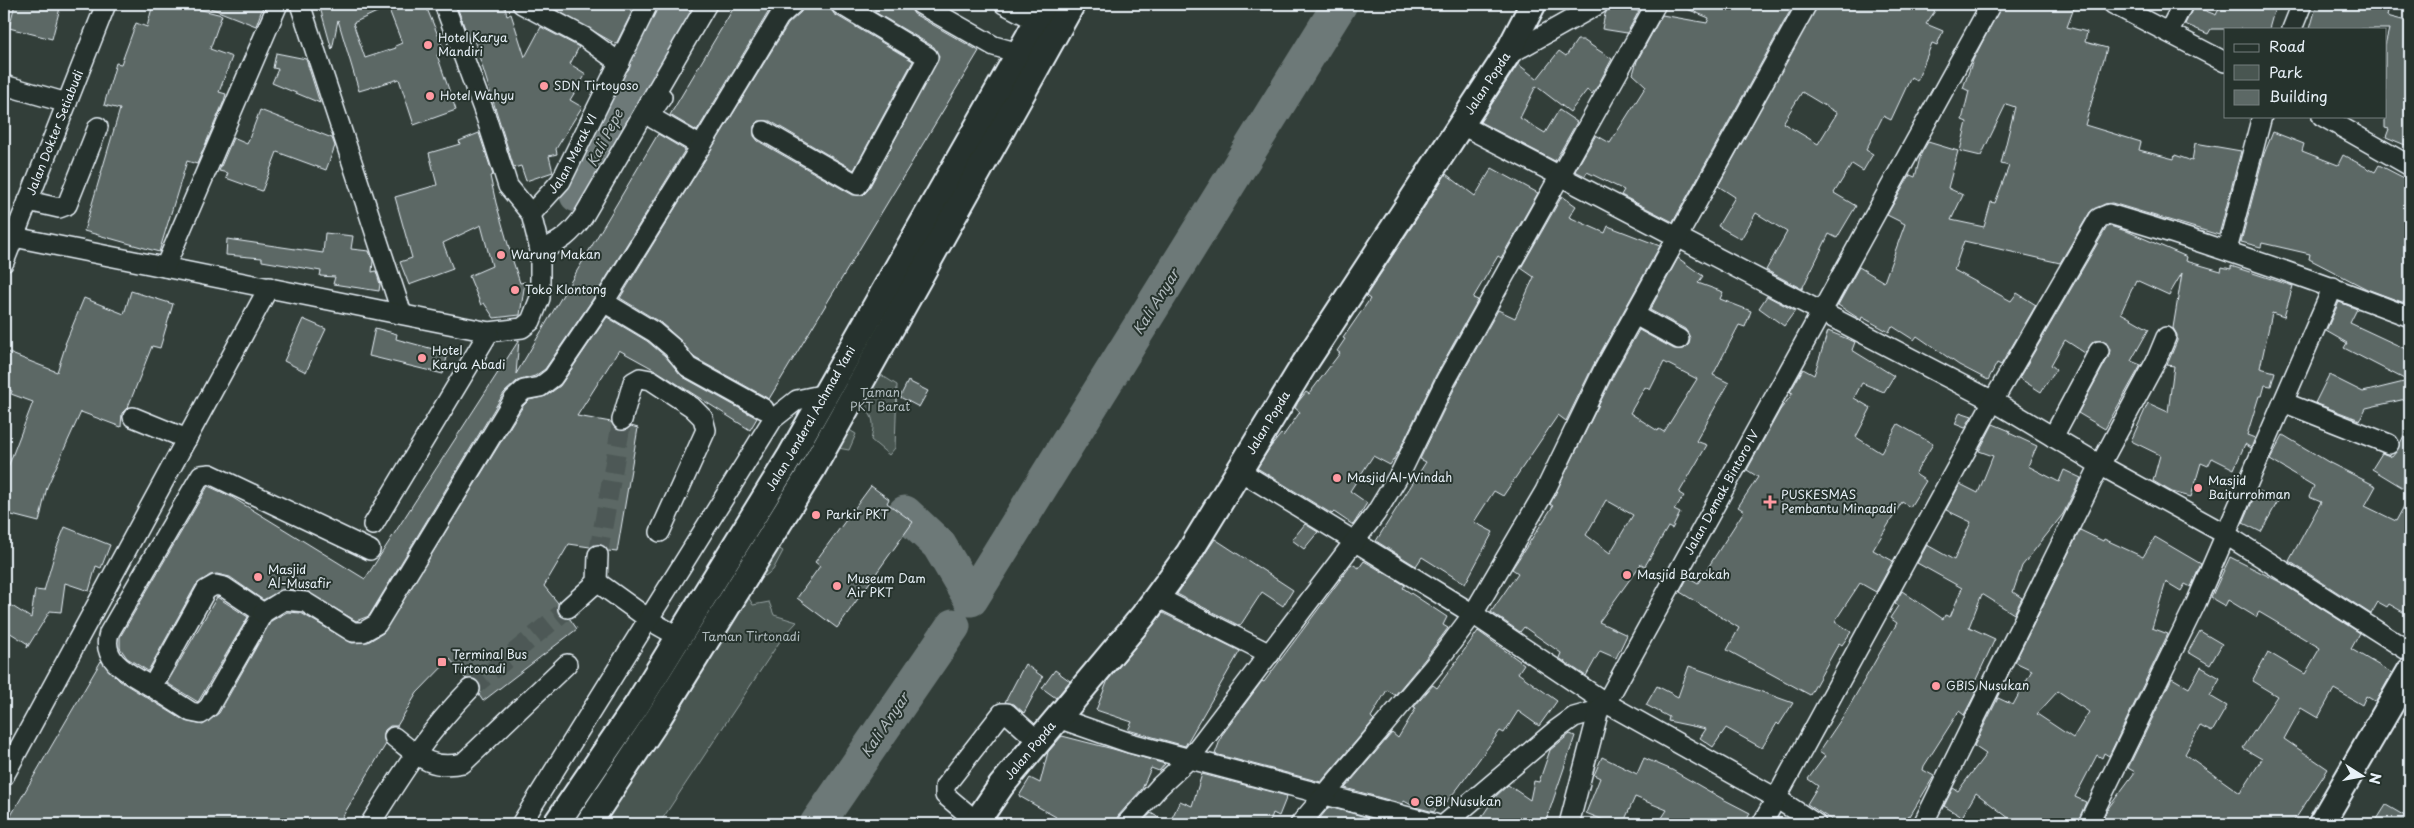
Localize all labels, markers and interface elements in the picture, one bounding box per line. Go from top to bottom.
place label: Hotel Karya Mandiri [438,28,508,60]
legend [2224,28,2386,118]
text: Road [2269,34,2305,57]
marker: Hotel Karya Mandiri [422,39,434,51]
street label: Jalan Popda [1460,48,1514,118]
text: Park [2269,60,2303,83]
street label: Jalan Dokter Setiabudi [21,67,87,198]
place label: SDN Tirtoyoso [554,76,639,94]
marker: SDN Tirtoyoso [538,80,550,92]
text: Building [2269,84,2328,107]
place label: Hotel Wahyu [440,86,514,104]
marker: Hotel Wahyu [424,90,436,102]
water label: Kali Pepe [581,104,629,170]
street label: Jalan Merak VI [543,110,601,198]
place label: Warung Makan [511,245,601,263]
marker: Warung Makan [495,249,507,261]
water label: Kali Anyar [1127,263,1185,338]
place label: Toko Klontong [525,280,607,298]
marker: Toko Klontong [509,284,521,296]
place label: Hotel Karya Abadi [432,341,505,373]
street label: Jalan Jenderal Achmad Yani [761,342,859,494]
marker: Hotel Karya Abadi [416,352,428,364]
park label: Taman PKT Barat [850,383,910,415]
street label: Jalan Popda [1241,387,1294,458]
street label: Jalan Demak Bintoro IV [1679,426,1763,558]
place label: Masjid Al-Windah [1347,468,1452,486]
place label: Masjid Baiturrohman [2208,471,2290,503]
marker: Masjid Al-Windah [1331,472,1343,484]
marker: Masjid Baiturrohman [2192,482,2204,494]
place label: PUSKESMAS Pembantu Minapadi [1781,485,1896,517]
marker: PUSKESMAS Pembantu Minapadi [1763,495,1777,509]
place label: Parkir PKT [826,505,890,523]
marker: Parkir PKT [810,509,822,521]
place label: Masjid Al-Musafir [268,560,332,592]
place label: Masjid Barokah [1637,565,1730,583]
place label: Museum Dam Air PKT [847,569,926,601]
marker: Masjid Barokah [1621,569,1633,581]
marker: Masjid Al-Musafir [252,571,264,583]
marker: Museum Dam Air PKT [831,580,843,592]
park label: Taman Tirtonadi [702,627,800,645]
place label: Terminal Bus Tirtonadi [452,645,527,677]
marker: Terminal Bus Tirtonadi [436,656,448,668]
place label: GBIS Nusukan [1946,676,2029,694]
marker: GBIS Nusukan [1930,680,1942,692]
water label: Kali Anyar [855,686,915,761]
street label: Jalan Popda [1000,717,1060,783]
north arrow [2336,750,2386,800]
text: N [2364,771,2387,786]
place label: GBI Nusukan [1425,792,1501,810]
marker: GBI Nusukan [1409,796,1421,808]

